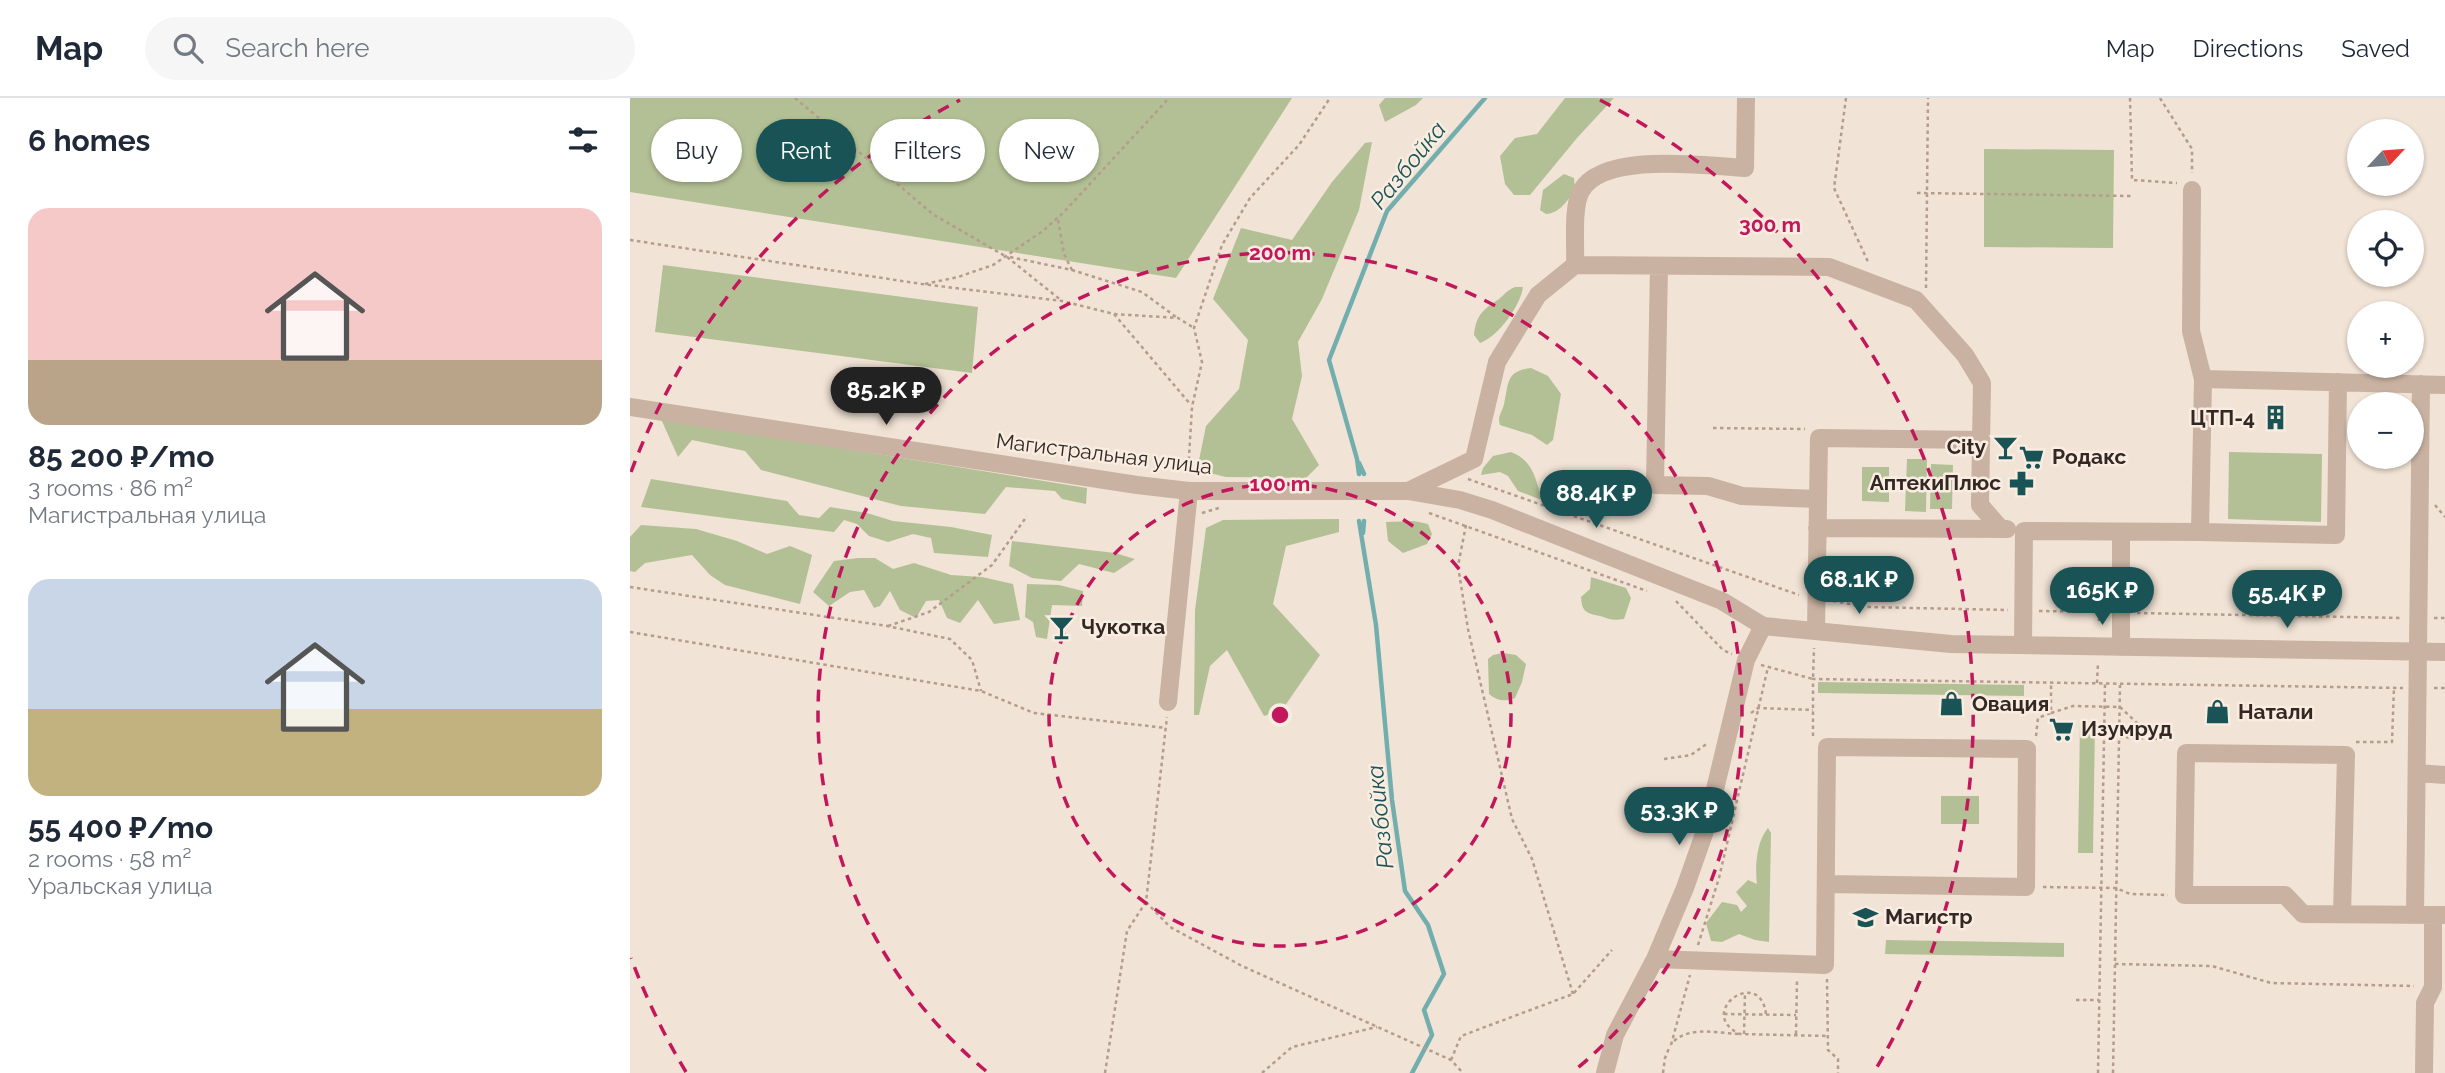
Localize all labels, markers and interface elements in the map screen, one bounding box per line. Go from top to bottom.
search box [145,17,635,80]
text: Map [35,29,103,68]
icon: search [169,29,207,67]
text: Search here [225,33,370,63]
text: Map [2106,34,2155,63]
text: Directions [2193,34,2303,63]
text: Saved [2341,34,2410,63]
water label: Разбойка [1364,115,1451,214]
chip: Buy [651,119,742,182]
chip: Rent [756,119,856,182]
chip: Filters [870,119,985,182]
chip: New [999,119,1099,182]
north arrow [2347,119,2424,196]
map controls [2347,119,2424,469]
icon: filters [564,121,602,159]
text: 6 homes [28,123,150,158]
button: locate [2347,210,2424,287]
text: 300 m [1739,212,1801,237]
text: 200 m [1249,240,1311,265]
icon: home [252,253,378,379]
button: + [2347,301,2424,378]
pin: 85.2K ₽ [821,368,951,427]
text: 85.2K ₽ [847,376,925,403]
button: − [2347,392,2424,469]
building icon: ЦТП-4 [2261,404,2289,432]
place label: ЦТП-4 [2190,405,2255,430]
street label: Магистральная улица [995,428,1214,479]
bar icon: City [1992,433,2020,461]
place label: City [1947,434,1986,459]
text: 85 200 ₽/mo [28,439,214,474]
supermarket icon: Родакс [2018,443,2046,471]
place label: Родакс [2052,444,2127,469]
pharmacy icon: АптекиПлюс [2007,469,2035,497]
pin: 88.4K ₽ [1531,470,1661,530]
place label: АптекиПлюс [1870,470,2001,495]
text: 100 m [1250,471,1310,496]
text: 3 rooms · 86 m² [28,474,193,501]
text: 88.4K ₽ [1556,479,1636,506]
text: Магистральная улица [28,501,266,528]
pin: 68.1K ₽ [1794,556,1924,616]
text: 68.1K ₽ [1820,565,1898,592]
pin: 165K ₽ [2045,568,2159,627]
pin: 55.4K ₽ [2222,570,2352,630]
text: 165K ₽ [2066,576,2138,603]
text: 55.4K ₽ [2248,579,2326,606]
bar icon: Чукотка [1047,613,1075,641]
place label: Чукотка [1081,614,1165,639]
icon: home [252,624,378,750]
shop icon: Овация [1938,690,1966,718]
place label: Овация [1972,691,2049,716]
shop icon: Натали [2204,698,2232,726]
place label: Натали [2238,699,2313,724]
centre of rings [1268,703,1292,727]
supermarket icon: Изумруд [2047,715,2075,743]
place label: Изумруд [2081,716,2172,741]
water label: Разбойка [1361,763,1398,870]
pin: 53.3K ₽ [1614,788,1744,847]
text: 53.3K ₽ [1640,796,1718,823]
text: 55 400 ₽/mo [28,810,213,845]
text: 2 rooms · 58 m² [28,845,191,872]
text: Уральская улица [28,872,213,899]
school or university icon: Магистр [1851,903,1879,931]
place label: Магистр [1885,904,1972,929]

